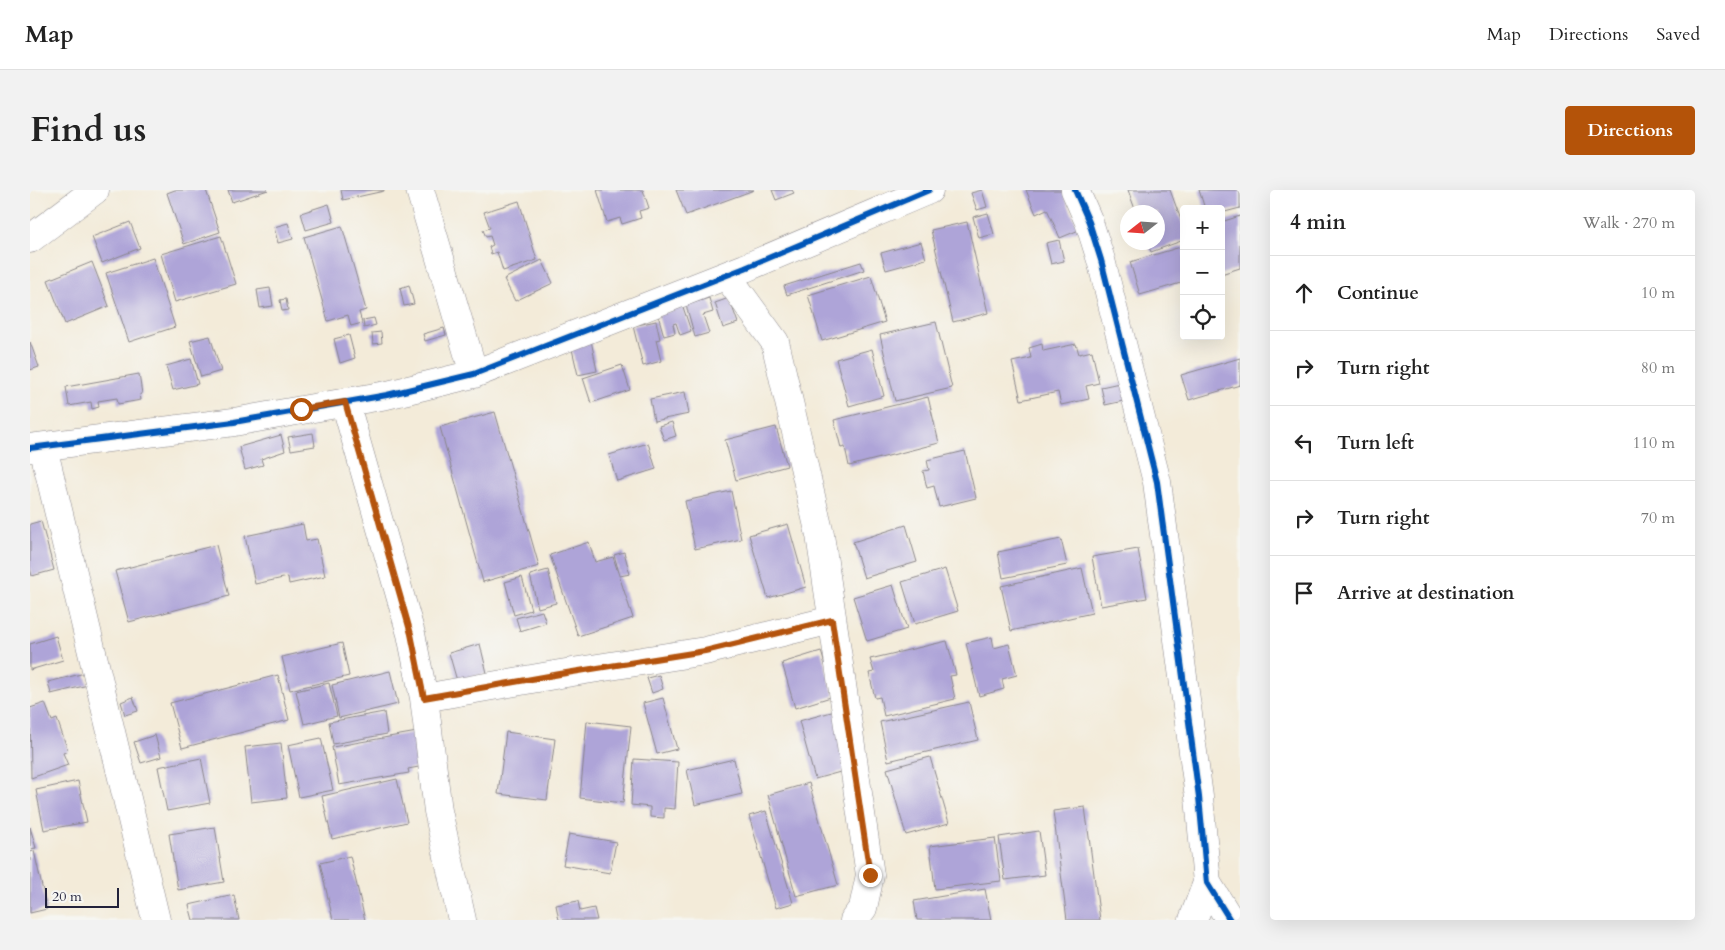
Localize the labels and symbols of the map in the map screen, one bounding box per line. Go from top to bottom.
north arrow [1120,205,1165,250]
route start [290,398,313,421]
route end [859,864,882,887]
scale bar [45,885,119,908]

